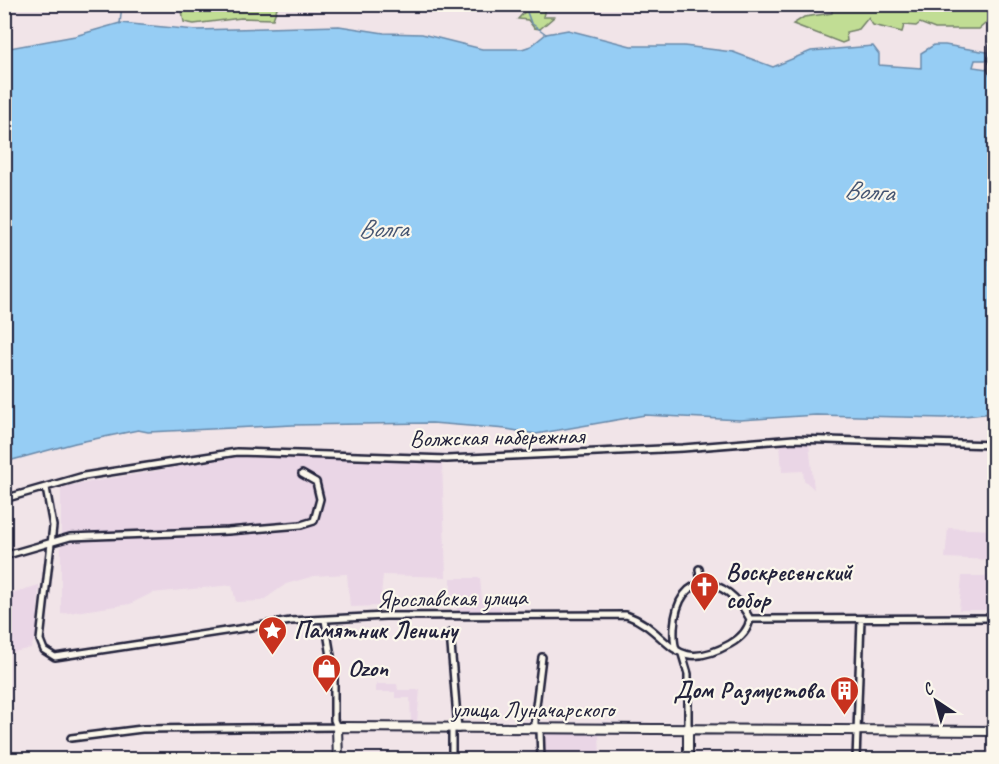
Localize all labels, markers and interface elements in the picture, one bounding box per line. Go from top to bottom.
water label: Волга [843,173,897,209]
water label: Волга [358,212,410,245]
street label: Волжская набережная [409,420,586,454]
place label: Воскресенский собор [726,557,854,615]
church icon: Воскресенский собор [689,570,721,612]
street label: Ярославская улица [377,582,529,614]
place icon: Памятник Ленину [257,614,289,656]
place label: Памятник Ленину [294,615,460,645]
shop icon: Ozon [311,652,343,694]
place label: Ozon [348,653,389,683]
north arrow [906,671,966,731]
building icon: Дом Размустова [829,674,861,716]
place label: Дом Размустова [673,675,825,706]
text: С [919,678,939,700]
street label: улица Луначарского [450,694,617,724]

